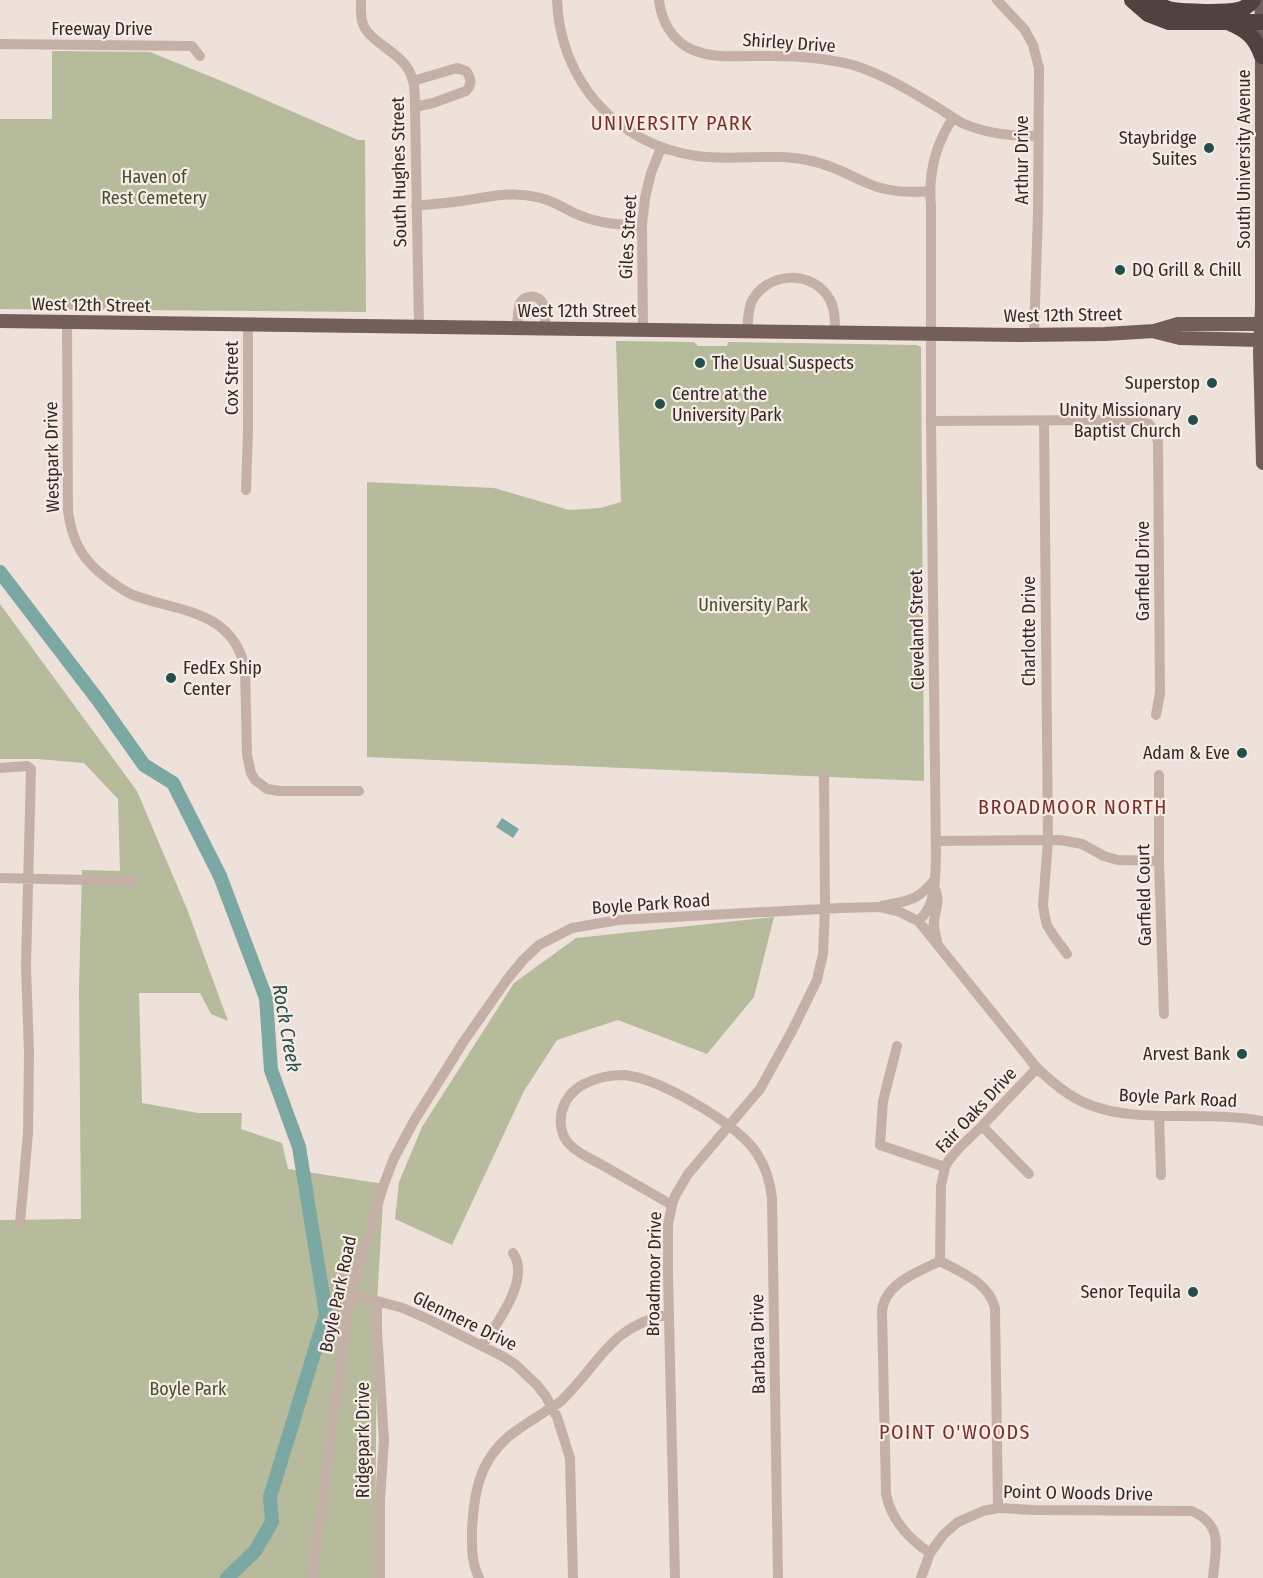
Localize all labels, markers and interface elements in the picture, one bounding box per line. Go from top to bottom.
street label: Freeway Drive [51,18,153,40]
street label: Shirley Drive [742,29,836,57]
street label: South University Avenue [1233,69,1255,249]
street label: South Hughes Street [387,96,411,248]
district label: UNIVERSITY PARK [591,111,753,135]
street label: Arthur Drive [1011,115,1033,205]
place label: Staybridge Suites [1119,127,1197,170]
marker: Staybridge Suites [1202,141,1216,155]
park label: Haven of Rest Cemetery [101,166,207,209]
street label: Giles Street [615,194,641,280]
place label: DQ Grill & Chill [1132,259,1242,281]
marker: DQ Grill & Chill [1113,263,1127,277]
street label: West 12th Street [31,293,151,317]
street label: West 12th Street [518,300,637,322]
street label: West 12th Street [1003,303,1123,327]
street label: Cox Street [221,341,243,415]
place label: The Usual Suspects [712,352,854,374]
marker: The Usual Suspects [693,356,707,370]
place label: Superstop [1125,372,1200,394]
marker: Superstop [1205,376,1219,390]
place label: Centre at the University Park [672,383,782,426]
marker: Centre at the University Park [653,397,667,411]
place label: Unity Missionary Baptist Church [1059,399,1181,442]
street label: Westpark Drive [40,401,64,513]
marker: Unity Missionary Baptist Church [1186,413,1200,427]
street label: Garfield Drive [1132,521,1154,621]
street label: Cleveland Street [905,570,929,690]
street label: Charlotte Drive [1018,576,1040,686]
park label: University Park [698,594,808,616]
place label: FedEx Ship Center [183,657,262,700]
marker: FedEx Ship Center [164,671,178,685]
place label: Adam & Eve [1143,742,1230,764]
marker: Adam & Eve [1235,746,1249,760]
district label: BROADMOOR NORTH [978,795,1168,819]
street label: Garfield Court [1132,844,1156,946]
street label: Boyle Park Road [591,889,711,919]
water label: Rock Creek [267,982,307,1074]
place label: Arvest Bank [1143,1043,1231,1065]
marker: Arvest Bank [1235,1047,1249,1061]
street label: Fair Oaks Drive [931,1063,1021,1157]
street label: Boyle Park Road [1118,1084,1238,1112]
street label: Broadmoor Drive [642,1211,666,1337]
street label: Boyle Park Road [315,1234,361,1354]
place label: Senor Tequila [1080,1281,1181,1303]
marker: Senor Tequila [1186,1285,1200,1299]
street label: Glenmere Drive [409,1286,521,1356]
street label: Barbara Drive [746,1294,770,1394]
park label: Boyle Park [149,1378,227,1400]
street label: Ridgepark Drive [352,1382,374,1498]
district label: POINT O'WOODS [879,1420,1031,1444]
street label: Point O Woods Drive [1003,1481,1153,1505]

